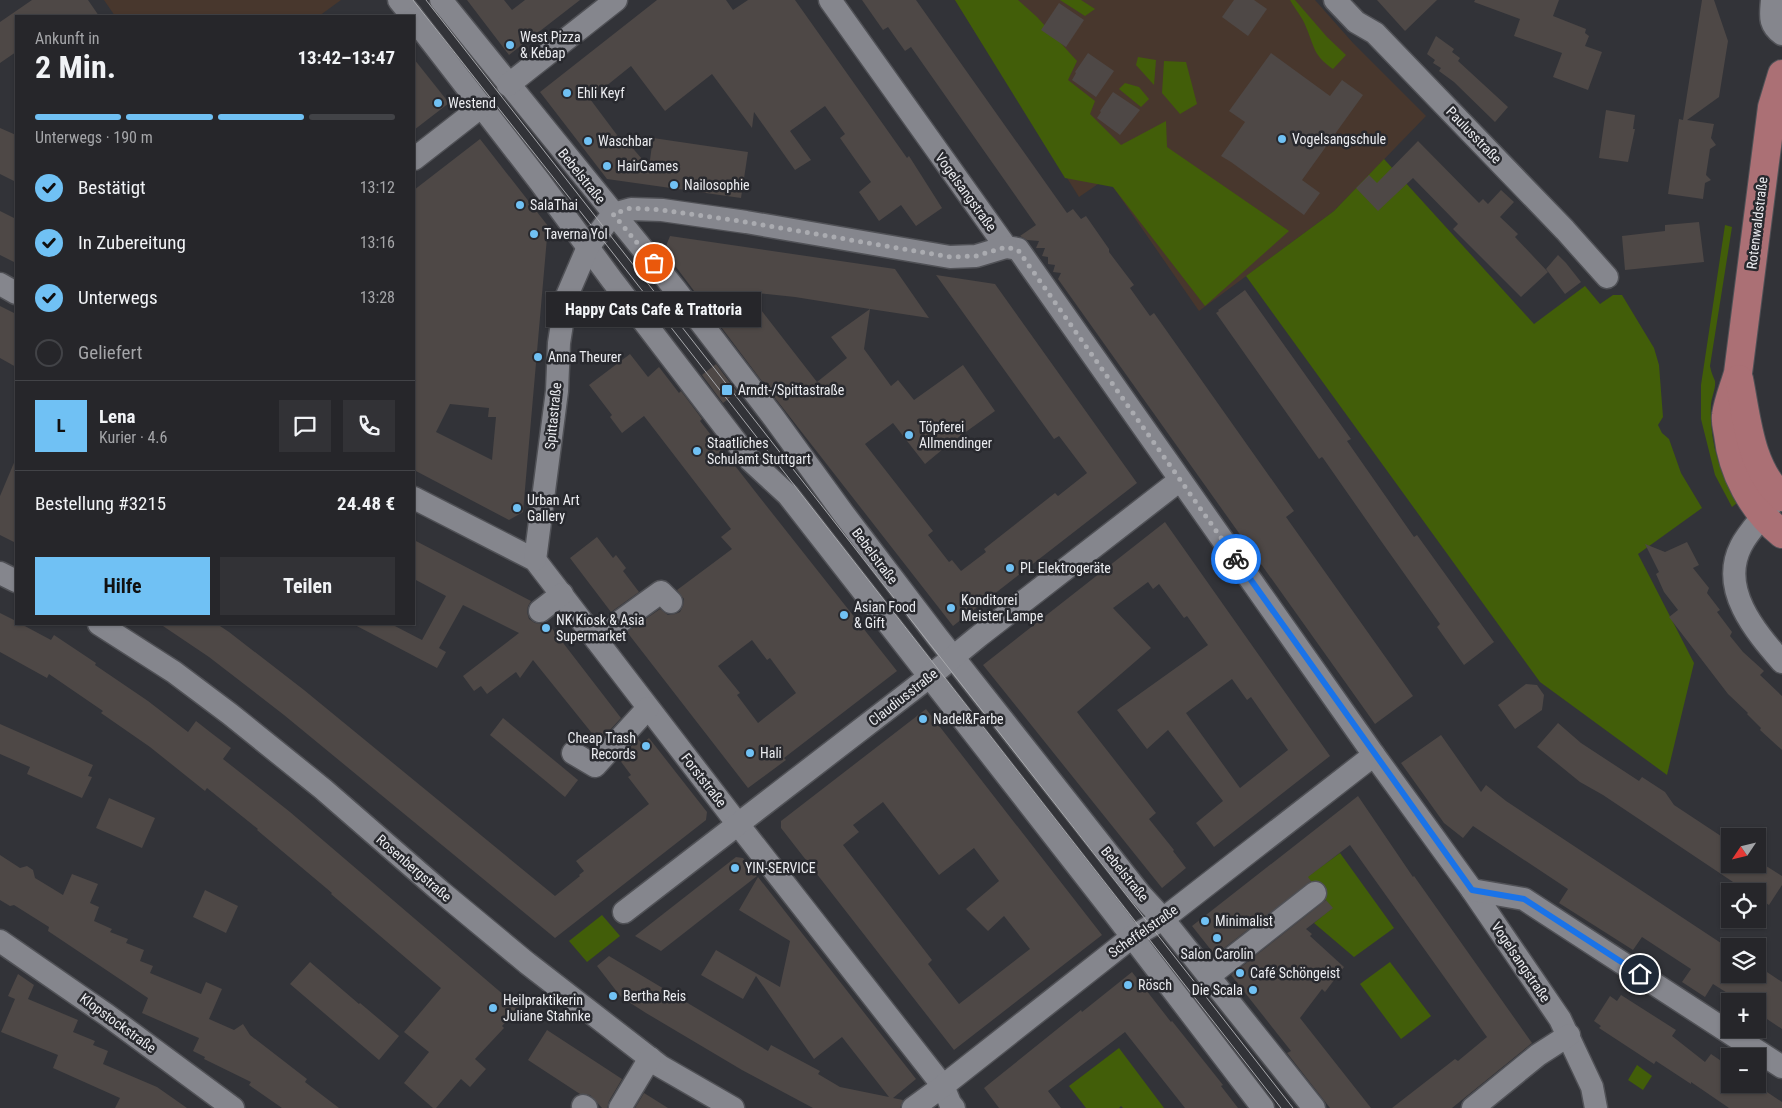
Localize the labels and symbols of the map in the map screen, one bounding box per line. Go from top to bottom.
place label: West Pizza & Kebap [520,29,581,61]
marker: West Pizza & Kebap [504,39,516,51]
place label: Ehli Keyf [577,85,625,101]
marker: Ehli Keyf [561,87,573,99]
place label: Westend [448,95,496,111]
marker: Westend [432,97,444,109]
street label: Paulusstraße [1443,103,1505,167]
place label: Vogelsangschule [1292,131,1387,147]
place label: Waschbar [598,133,653,149]
marker: Vogelsangschule [1276,133,1288,145]
marker: Waschbar [582,135,594,147]
street label: Bebelstraße [555,145,609,207]
street label: Vogelsangstraße [932,150,1000,235]
place label: HairGames [617,158,678,174]
marker: HairGames [601,160,613,172]
street label: Rotenwaldstraße [1743,175,1771,270]
place label: Nailosophie [684,177,750,193]
marker: Nailosophie [668,179,680,191]
place label: SalaThai [530,197,578,213]
marker: SalaThai [514,199,526,211]
place label: Taverna Yol [544,226,608,242]
marker: Taverna Yol [528,228,540,240]
pin [633,242,675,284]
callout: Happy Cats Cafe & Trattoria [546,293,762,328]
place label: Anna Theurer [548,349,622,365]
marker: Anna Theurer [532,351,544,363]
street label: Spittastraße [542,381,565,450]
place label: Arndt-/Spittastraße [738,382,845,398]
marker: Arndt-/Spittastraße [720,383,734,397]
place label: Töpferei Allmendinger [919,419,992,451]
marker: Töpferei Allmendinger [903,429,915,441]
place label: Staatliches Schulamt Stuttgart [707,435,811,467]
marker: Staatliches Schulamt Stuttgart [691,445,703,457]
place label: Urban Art Gallery [527,492,580,524]
marker: Urban Art Gallery [511,502,523,514]
street label: Bebelstraße [849,525,902,588]
courier [1211,534,1261,584]
place label: PL Elektrogeräte [1020,560,1111,576]
marker: PL Elektrogeräte [1004,562,1016,574]
place label: Konditorei Meister Lampe [961,592,1044,624]
place label: Asian Food & Gift [854,599,916,631]
marker: Konditorei Meister Lampe [945,602,957,614]
marker: Asian Food & Gift [838,609,850,621]
place label: NK Kiosk & Asia Supermarket [556,612,645,644]
marker: NK Kiosk & Asia Supermarket [540,622,552,634]
street label: Claudiusstraße [865,665,941,729]
place label: Nadel&Farbe [933,711,1004,727]
marker: Nadel&Farbe [917,713,929,725]
place label: Cheap Trash Records [568,730,636,762]
marker: Cheap Trash Records [640,740,652,752]
place label: Hali [760,745,782,761]
marker: Hali [744,747,756,759]
street label: Forststraße [678,750,730,810]
north arrow [1721,828,1766,872]
street label: Rosenbergstraße [373,831,455,905]
street label: Bebelstraße [1098,843,1152,905]
place label: YIN-SERVICE [745,860,816,876]
marker: YIN-SERVICE [729,862,741,874]
street label: Scheffelstraße [1105,901,1181,961]
place label: Minimalist [1215,913,1273,929]
marker: Minimalist [1199,915,1211,927]
street label: Vogelsangstraße [1488,919,1554,1005]
marker: Salon Carolin [1211,932,1223,944]
place label: Salon Carolin [1180,946,1254,962]
pin [1619,953,1661,995]
place label: Café Schöngeist [1250,965,1340,981]
marker: Café Schöngeist [1234,967,1246,979]
place label: Rösch [1138,977,1172,993]
marker: Rösch [1122,979,1134,991]
place label: Die Scala [1192,982,1243,998]
marker: Die Scala [1247,984,1259,996]
place label: Bertha Reis [623,988,686,1004]
street label: Klopstockstraße [77,990,159,1056]
marker: Bertha Reis [607,990,619,1002]
place label: Heilpraktikerin Juliane Stahnke [503,992,591,1024]
marker: Heilpraktikerin Juliane Stahnke [487,1002,499,1014]

